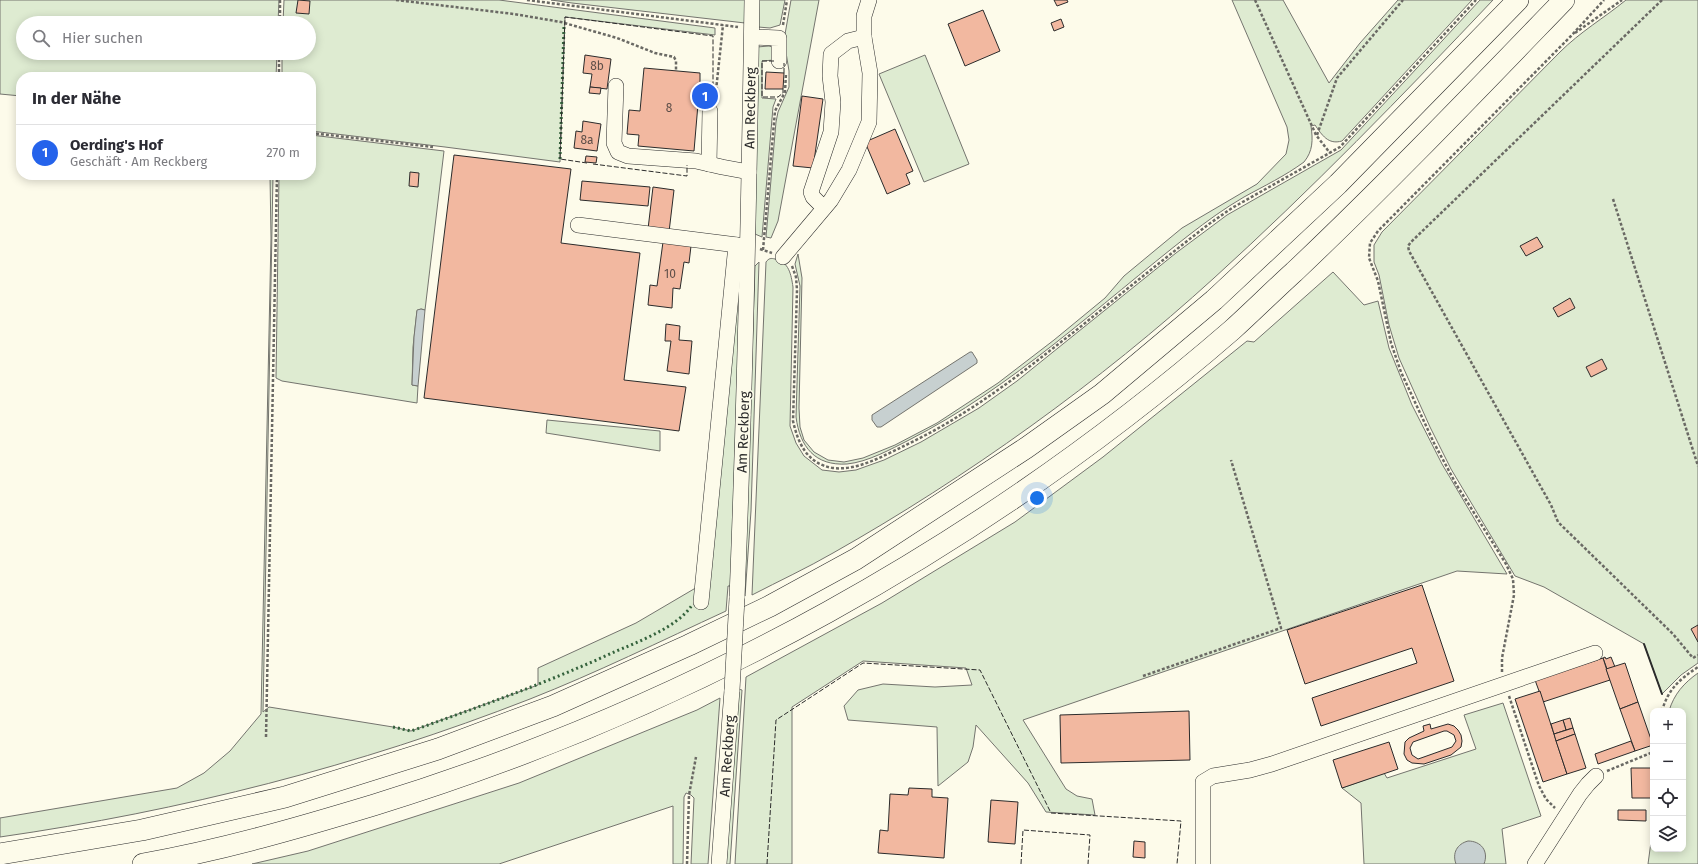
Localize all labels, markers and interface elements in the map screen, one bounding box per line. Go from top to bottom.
search box [16,16,316,60]
icon: search [30,27,52,49]
text: Hier suchen [62,29,143,47]
house number: 8b [590,59,604,73]
street label: Am Reckberg [741,66,760,149]
pin: 1 [692,81,718,111]
text: In der Nähe [32,88,121,109]
house number: 8 [666,101,673,115]
house number: 8a [580,133,594,147]
text: Oerding's Hof [70,136,163,154]
text: 1 [42,145,48,160]
text: 270 m [266,145,300,160]
text: Geschäft · Am Reckberg [70,154,207,169]
house number: 10 [664,267,676,281]
street label: Am Reckberg [734,390,753,473]
your location [1027,488,1047,508]
map controls [1650,708,1686,852]
button: + [1650,708,1686,744]
street label: Am Reckberg [716,714,739,797]
button: − [1650,744,1686,780]
button: locate [1650,780,1686,816]
button: layers [1650,816,1686,852]

